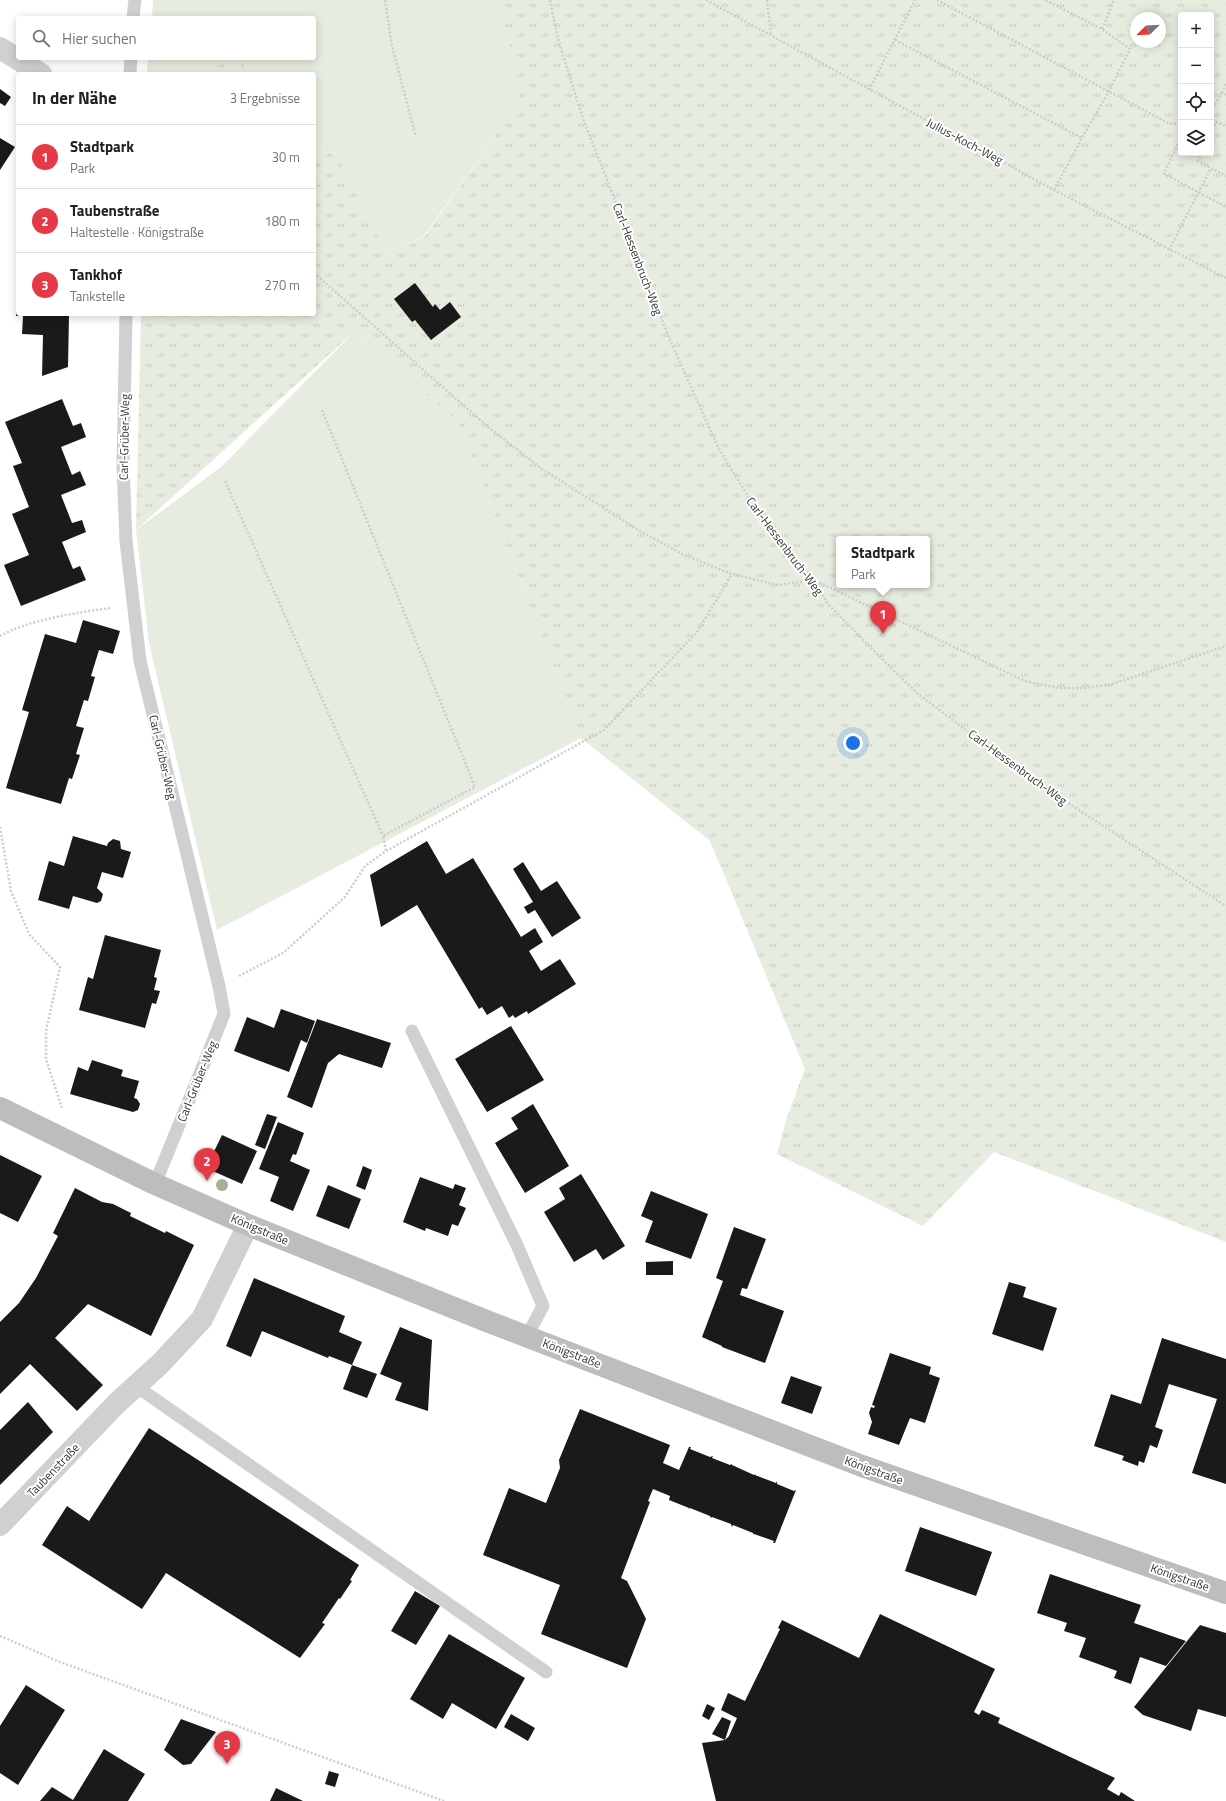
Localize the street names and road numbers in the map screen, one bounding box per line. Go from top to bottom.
street label: Julius-Koch-Weg [923,113,1007,169]
street label: Carl-Hessenbruch-Weg [608,200,668,318]
street label: Carl-Grüber-Weg [114,394,134,480]
street label: Carl-Hessenbruch-Weg [742,493,828,599]
street label: Carl-Grüber-Weg [144,713,182,801]
street label: Carl-Hessenbruch-Weg [964,724,1072,810]
street label: Carl-Grüber-Weg [172,1037,222,1125]
street label: Königstraße [228,1208,292,1250]
street label: Königstraße [540,1333,604,1373]
street label: Taubenstraße [22,1438,84,1502]
street label: Königstraße [842,1451,906,1489]
street label: Königstraße [1148,1558,1212,1596]

